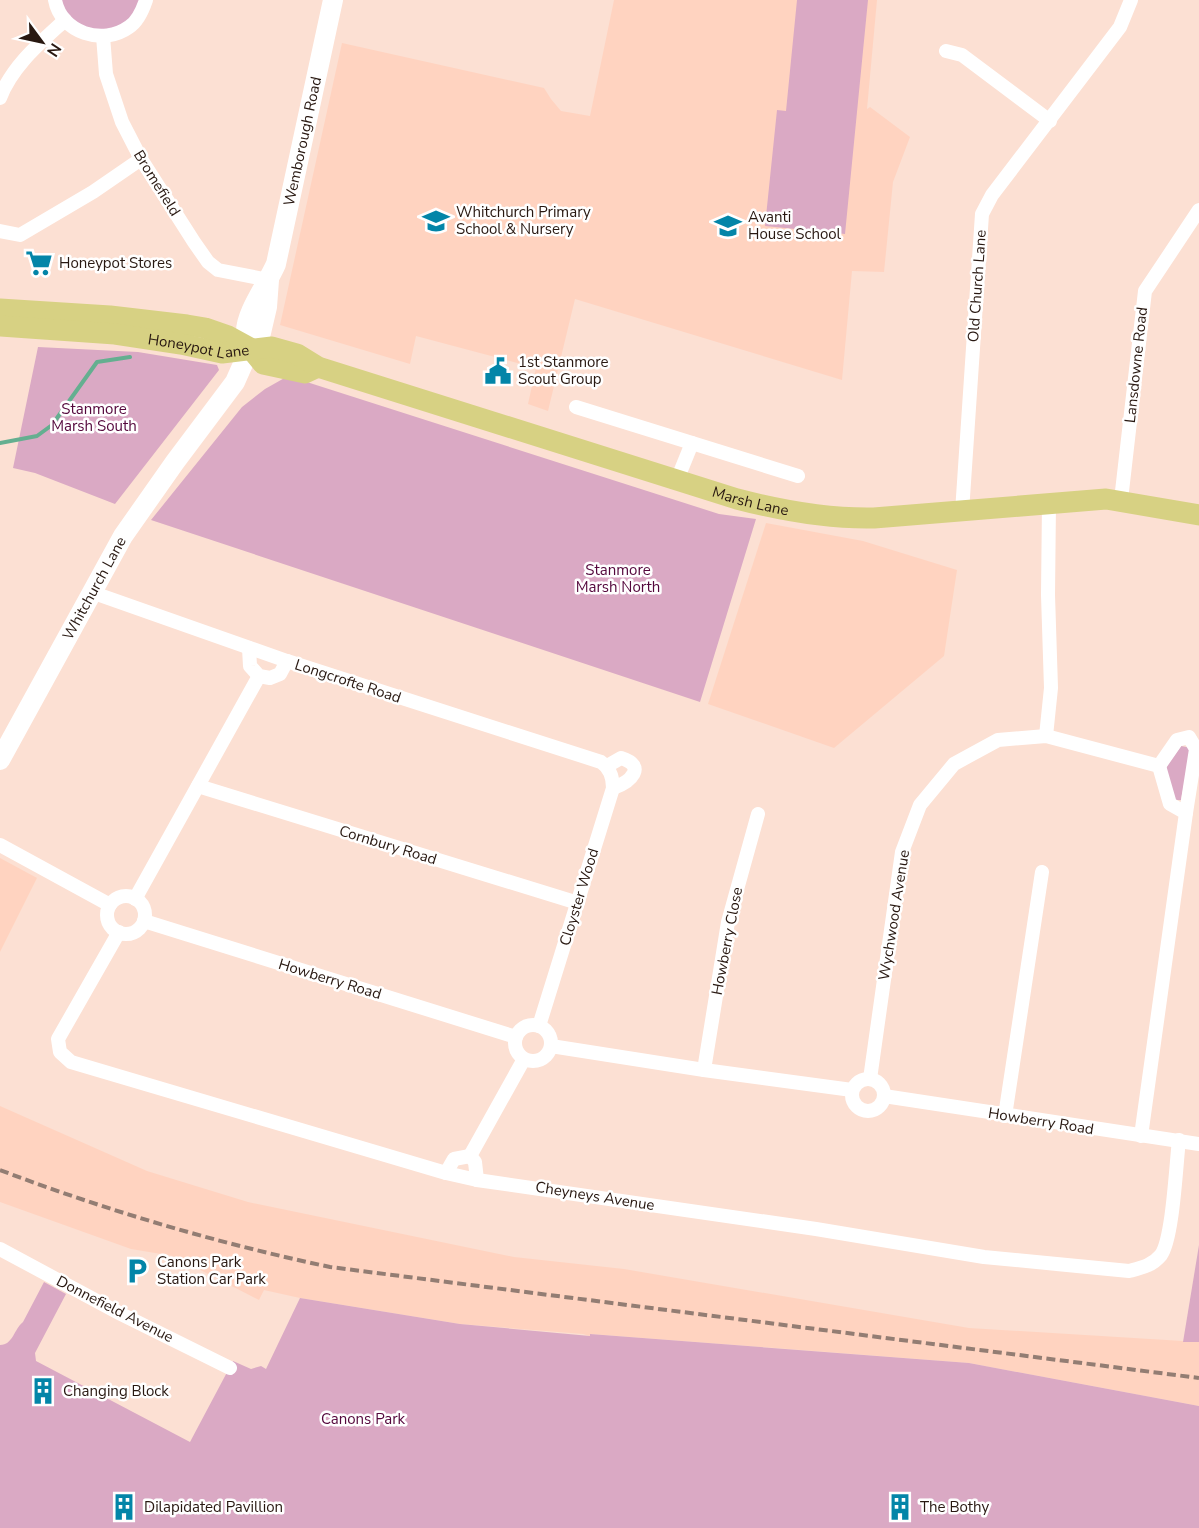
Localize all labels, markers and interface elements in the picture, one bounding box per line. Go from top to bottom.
north arrow [12,12,72,72]
text: N [41,39,66,61]
street label: Wemborough Road [279,75,326,208]
street label: Bromefield [129,146,185,220]
place label: Whitchurch Primary School & Nursery [456,202,591,239]
school or university icon: Whitchurch Primary School & Nursery [421,206,451,236]
place label: Avanti House School [748,207,842,244]
school or university icon: Avanti House School [713,211,743,241]
street label: Old Church Lane [963,229,991,343]
supermarket icon: Honeypot Stores [24,248,54,278]
place label: Honeypot Stores [59,253,172,273]
street label: Lansdowne Road [1120,306,1152,424]
street label: Honeypot Lane [147,329,250,363]
place label: 1st Stanmore Scout Group [518,352,609,389]
public building icon: 1st Stanmore Scout Group [483,356,513,386]
park label: Stanmore Marsh South [51,399,137,436]
street label: Marsh Lane [710,482,790,520]
street label: Whitchurch Lane [58,533,131,643]
park label: Stanmore Marsh North [576,560,660,597]
street label: Longcrofte Road [292,654,404,708]
street label: Cornbury Road [337,821,439,869]
street label: Cloyster Wood [555,846,603,948]
street label: Wychwood Avenue [874,848,914,982]
street label: Howberry Close [707,885,747,997]
street label: Howberry Road [276,954,384,1004]
street label: Howberry Road [987,1103,1095,1139]
street label: Cheyneys Avenue [534,1177,656,1215]
place label: Canons Park Station Car Park [157,1252,266,1289]
parking icon: Canons Park Station Car Park [122,1256,152,1286]
street label: Donnefield Avenue [53,1271,177,1347]
building icon: Changing Block [28,1376,58,1406]
place label: Changing Block [63,1381,169,1401]
park label: Canons Park [321,1409,406,1429]
building icon: Dilapidated Pavillion [109,1492,139,1522]
building icon: The Bothy [885,1492,915,1522]
place label: Dilapidated Pavillion [144,1497,283,1517]
place label: The Bothy [920,1497,989,1517]

